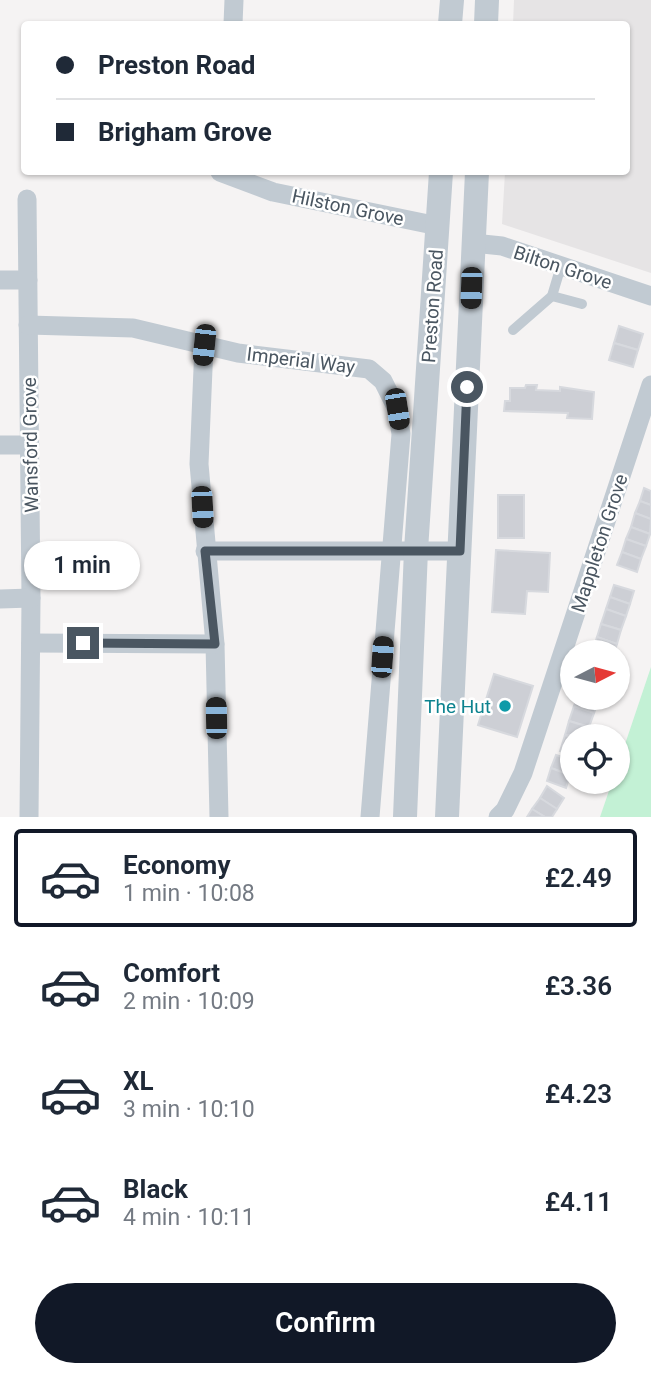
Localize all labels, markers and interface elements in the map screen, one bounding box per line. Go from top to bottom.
text: Preston Road [98,50,256,80]
text: Brigham Grove [98,117,272,147]
street label: Hilston Grove [290,184,406,231]
street label: Bilton Grove [511,241,615,294]
street label: Preston Road [417,248,448,364]
car [460,267,483,309]
car [192,323,217,367]
street label: Imperial Way [245,342,356,379]
route start [451,371,483,403]
street label: Wansford Grove [18,377,43,513]
car [384,387,411,431]
street label: Mappleton Grove [566,471,633,615]
car [191,485,214,529]
callout: 1 min [25,542,141,590]
text: 1 min [53,552,111,579]
route end [67,627,99,659]
car [371,635,394,679]
north arrow [560,640,630,710]
map controls [560,640,630,794]
place label: The Hut [424,695,491,718]
car [206,697,227,739]
marker: The Hut [497,698,513,714]
button: locate [560,724,630,794]
icon: car [39,847,102,910]
text: Economy [123,850,230,880]
text: £2.49 [545,863,612,893]
text: 1 min · 10:08 [123,880,255,907]
icon: car [39,955,102,1018]
text: Comfort [123,958,220,988]
text: £3.36 [545,971,612,1001]
text: 2 min · 10:09 [123,988,255,1015]
icon: car [39,1063,102,1126]
text: XL [123,1066,154,1096]
text: £4.23 [545,1079,612,1109]
text: 3 min · 10:10 [123,1096,255,1123]
icon: car [39,1171,102,1234]
text: Black [123,1174,188,1204]
text: £4.11 [545,1187,612,1217]
text: 4 min · 10:11 [123,1204,255,1231]
button: Confirm [35,1283,616,1363]

